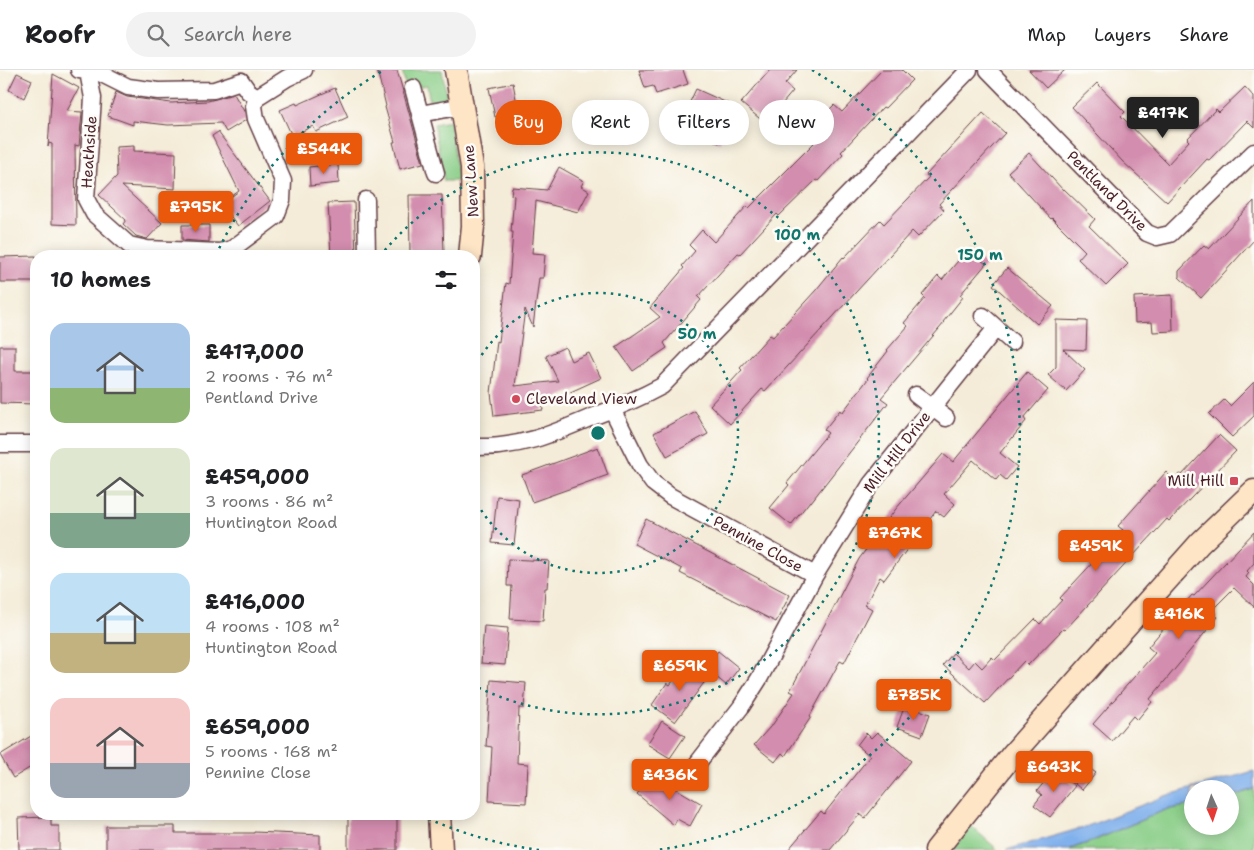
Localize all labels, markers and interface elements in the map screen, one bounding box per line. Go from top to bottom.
search box [126,12,476,57]
text: Roofr [25,19,96,51]
icon: search [144,21,172,49]
text: Search here [184,22,292,47]
text: Map [1028,23,1066,47]
text: Layers [1094,23,1151,47]
text: Share [1179,23,1229,47]
pin: £417K [1128,97,1198,139]
chip: Buy [495,100,562,145]
chip: Rent [572,100,649,145]
chip: Filters [659,100,749,145]
chip: New [759,100,834,145]
text: £417K [1138,102,1188,123]
street label: Heathside [76,115,102,189]
pin: £544K [289,132,359,175]
text: £544K [297,138,351,159]
street label: New Lane [458,144,484,218]
street label: Pentland Drive [1062,146,1152,236]
pin: £795K [161,190,231,233]
text: £795K [169,196,223,217]
text: 100 m [774,225,820,245]
text: 150 m [957,245,1003,265]
text: 10 homes [50,266,151,294]
icon: filters [432,266,460,294]
text: 50 m [678,324,717,344]
text: £417,000 [205,338,304,366]
icon: home [90,343,150,403]
text: 2 rooms · 76 m² [205,366,333,387]
text: Pentland Drive [205,387,318,408]
place label: Cleveland View [526,389,637,409]
marker: Cleveland View [510,393,522,405]
street label: Mill Hill Drive [859,407,935,497]
centre of rings [589,424,607,442]
text: £459,000 [205,463,309,491]
icon: home [90,468,150,528]
place label: Mill Hill [1167,471,1224,491]
marker: Mill Hill [1228,475,1240,487]
text: 3 rooms · 86 m² [205,491,333,512]
street label: Pennine Close [710,511,806,577]
text: Huntington Road [205,512,337,533]
pin: £767K [860,516,930,559]
text: £767K [868,522,922,543]
pin: £459K [1061,530,1131,572]
text: £459K [1069,535,1123,556]
text: £416,000 [205,588,305,616]
icon: home [90,593,150,653]
pin: £416K [1144,598,1214,640]
text: £416K [1154,603,1204,624]
text: 4 rooms · 108 m² [205,616,340,637]
text: Huntington Road [205,637,337,658]
pin: £659K [645,650,715,692]
text: £659K [653,655,707,676]
pin: £785K [879,678,949,721]
text: £785K [887,684,941,705]
text: £659,000 [205,713,310,741]
icon: home [90,718,150,778]
text: 5 rooms · 168 m² [205,741,338,762]
pin: £643K [1019,750,1089,793]
text: £643K [1027,756,1081,777]
pin: £436K [635,758,705,801]
text: Pennine Close [205,762,311,783]
text: £436K [643,764,697,785]
north arrow [1184,780,1239,835]
map controls [1184,780,1239,835]

